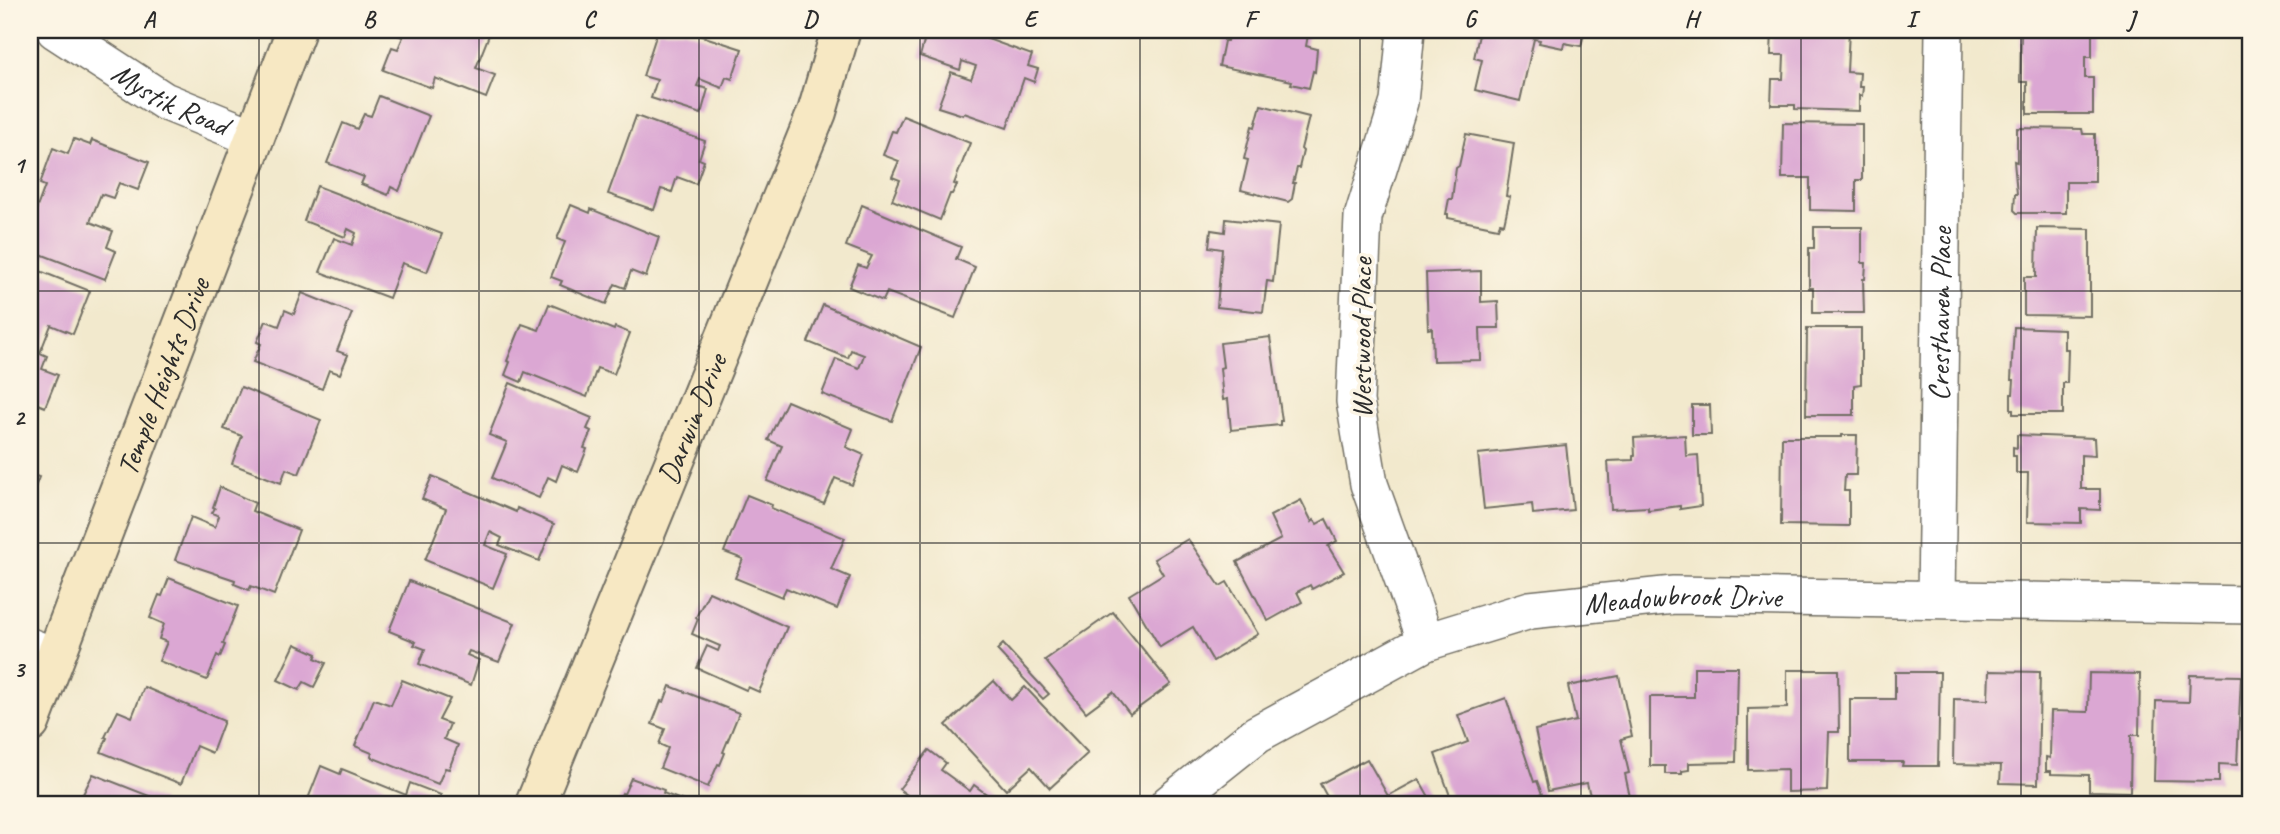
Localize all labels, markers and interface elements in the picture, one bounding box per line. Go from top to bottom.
text: A [143,5,157,34]
text: B [363,5,377,34]
text: C [584,5,598,34]
text: D [803,5,819,34]
text: E [1024,5,1040,34]
text: F [1245,5,1261,34]
text: G [1464,5,1479,34]
text: H [1684,5,1702,34]
text: I [1906,5,1921,34]
text: J [2125,5,2138,34]
street label: Mystik Road [105,53,238,146]
text: 1 [14,151,27,180]
street label: Cresthaven Place [1920,225,1960,401]
street label: Westwood Place [1342,255,1380,418]
street label: Temple Heights Drive [108,270,219,481]
street label: Darwin Drive [649,346,736,489]
text: 2 [14,403,27,432]
street label: Meadowbrook Drive [1582,575,1784,623]
text: 3 [14,655,27,684]

